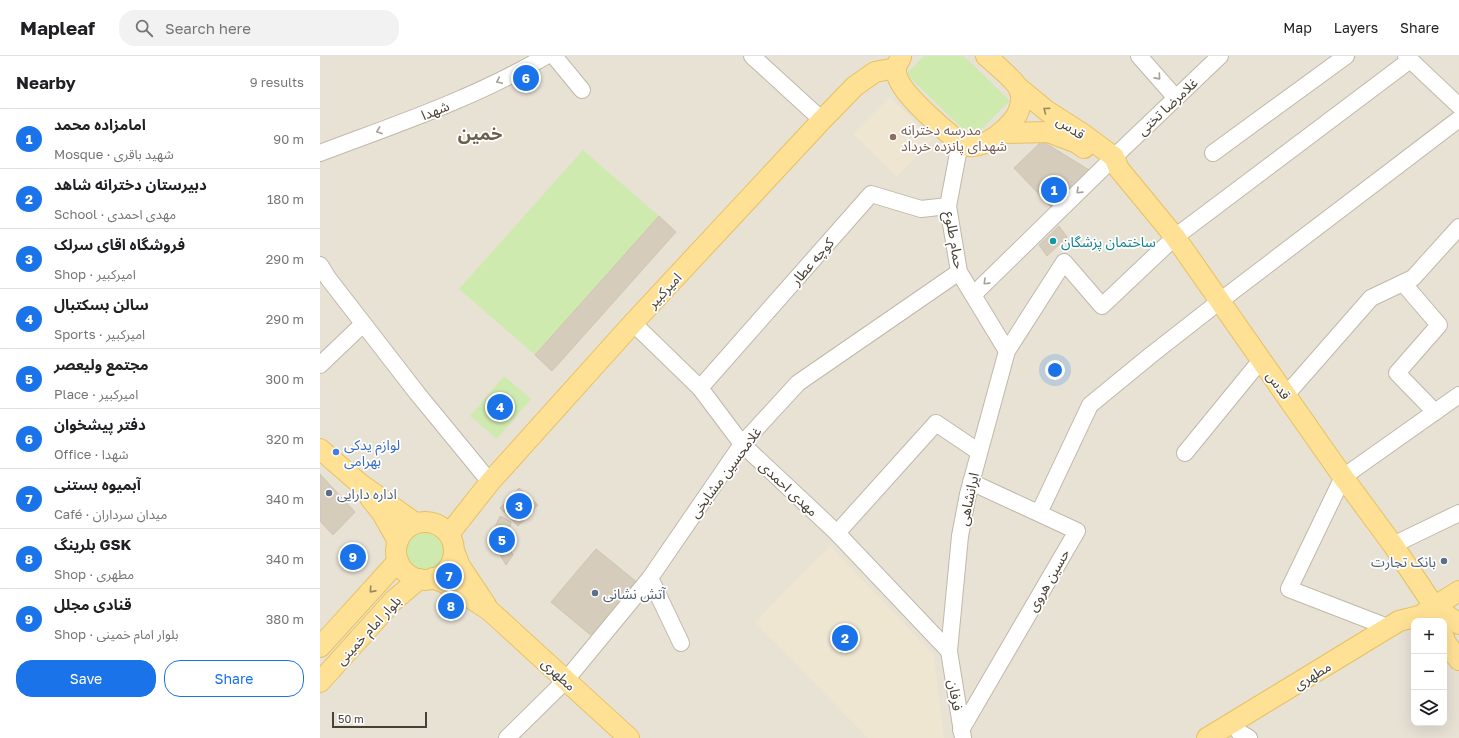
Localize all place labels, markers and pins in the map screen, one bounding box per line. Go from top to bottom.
pin: 6 [513,63,539,93]
place label: مدرسه دخترانه شهدای پانزده خرداد [901,121,1007,156]
marker: مدرسه دخترانه شهدای پانزده خرداد [888,132,898,142]
pin: 1 [1041,175,1067,205]
place label: ساختمان پزشگان [1061,233,1156,252]
marker: ساختمان پزشگان [1048,236,1058,246]
pin: 4 [487,392,513,422]
place label: لوازم یدکی بهرامی [344,436,400,470]
marker: لوازم یدکی بهرامی [331,447,341,457]
place label: اداره دارایی [337,485,397,503]
marker: اداره دارایی [324,488,334,498]
pin: 3 [506,491,532,521]
pin: 5 [489,525,515,555]
pin: 9 [340,542,366,572]
place label: بانک تجارت [1371,553,1436,571]
marker: بانک تجارت [1439,556,1449,566]
pin: 7 [436,561,462,591]
place label: آتش نشانی [603,585,666,603]
marker: آتش نشانی [590,588,600,598]
pin: 8 [438,591,464,621]
pin: 2 [832,623,858,653]

